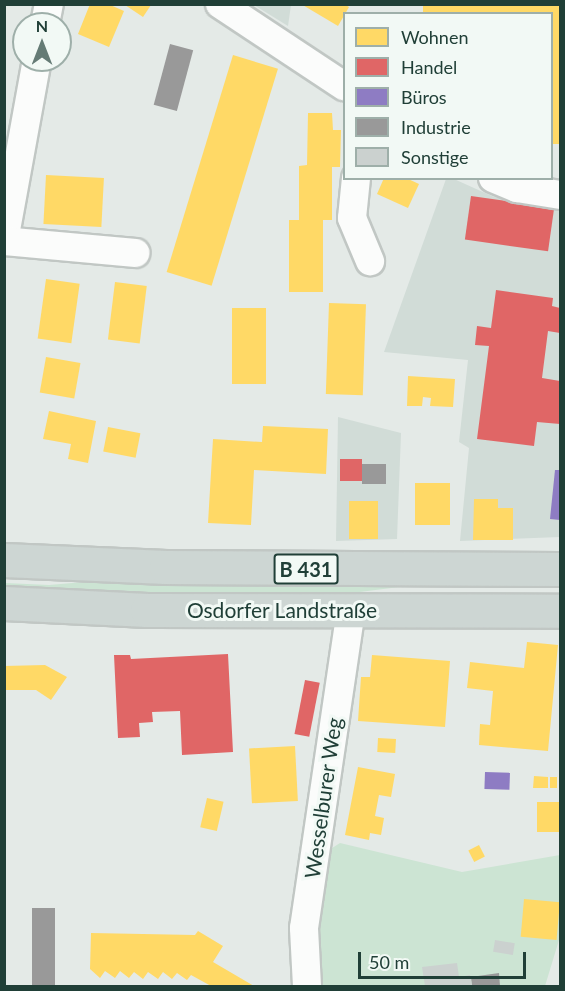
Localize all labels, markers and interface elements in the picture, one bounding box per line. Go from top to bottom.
north arrow [12,12,72,72]
legend [343,12,553,180]
text: N [36,16,48,35]
text: Wohnen [401,26,468,48]
text: Handel [401,56,457,78]
text: Büros [401,86,447,108]
text: Industrie [401,116,471,138]
text: Sonstige [401,146,469,168]
road number: B 431 [273,552,339,586]
street label: Osdorfer Landstraße [187,597,377,623]
street label: Wesselburer Weg [299,715,347,881]
scale bar [361,940,529,978]
text: 50 m [369,951,409,973]

